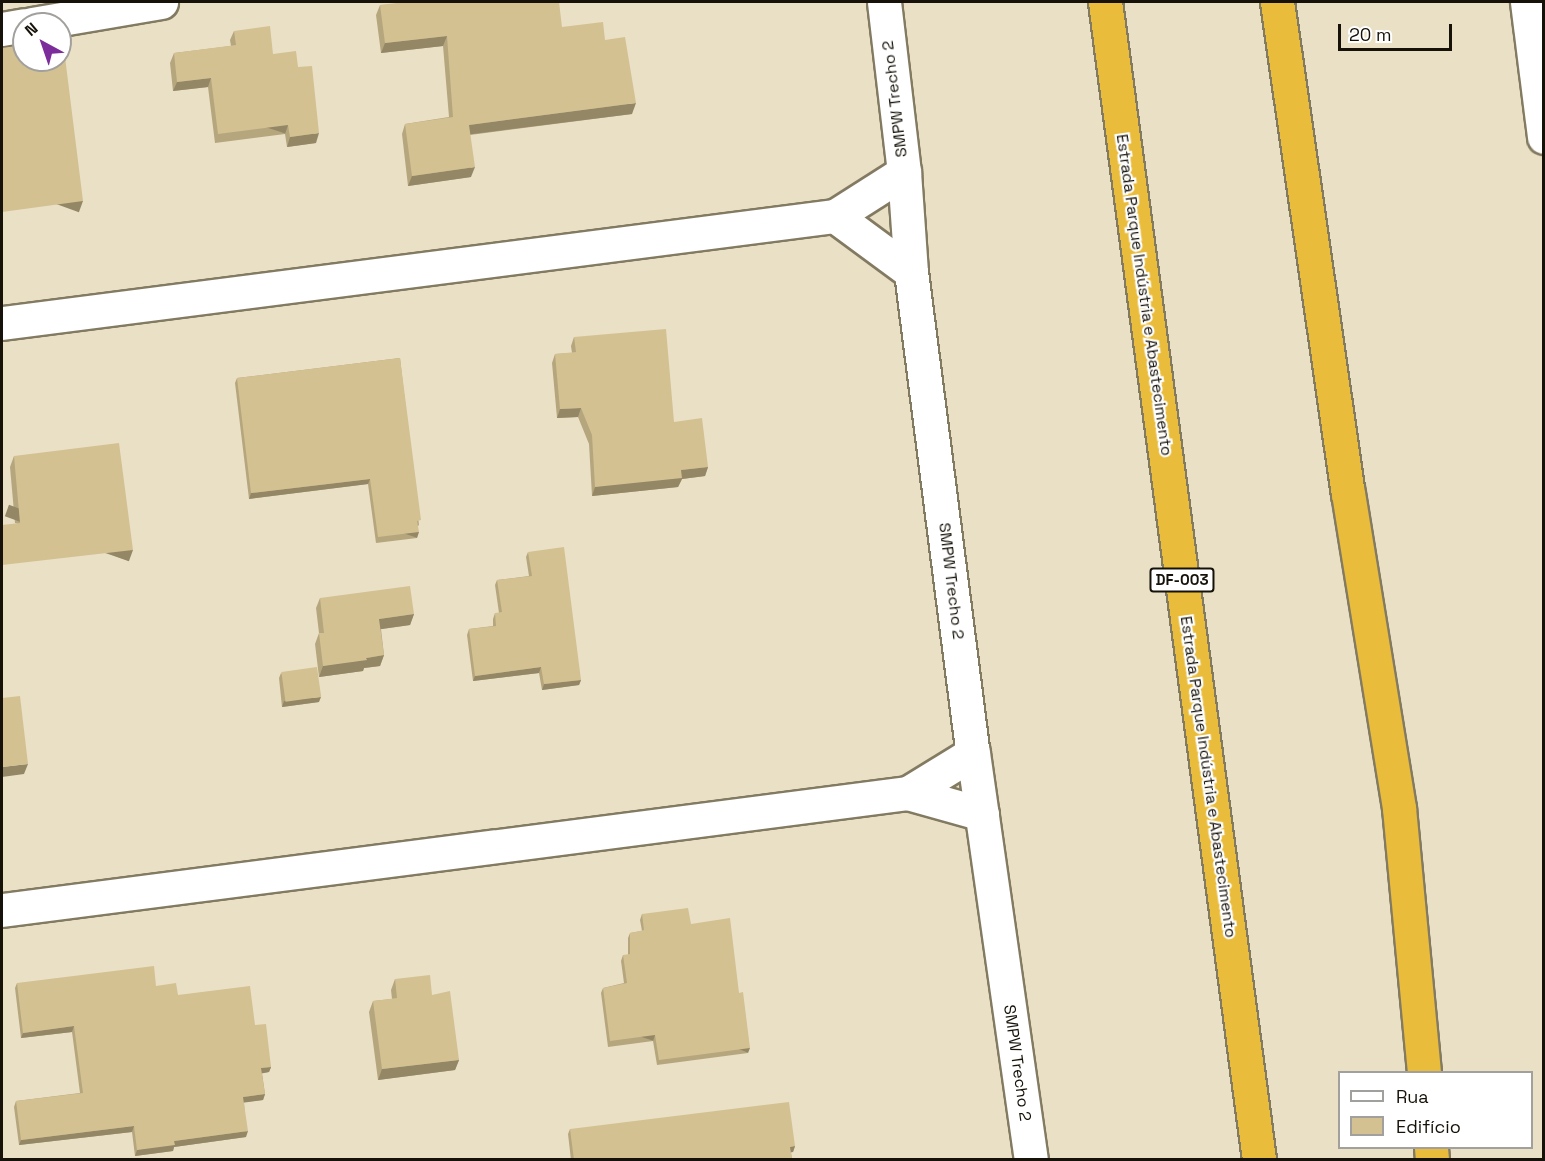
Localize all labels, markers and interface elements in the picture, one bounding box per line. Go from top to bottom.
north arrow [12,12,72,72]
scale bar [1341,12,1455,50]
text: N [21,18,42,41]
text: 20 m [1349,23,1392,46]
street label: SMPW Trecho 2 [878,39,912,159]
street label: Estrada Parque Indústria e Abastecimento [1112,133,1176,457]
street label: SMPW Trecho 2 [934,521,968,641]
road number: DF-003 [1149,568,1215,592]
street label: Estrada Parque Indústria e Abastecimento [1176,615,1240,939]
street label: SMPW Trecho 2 [999,1003,1035,1123]
legend [1338,1071,1533,1149]
text: Rua [1396,1085,1429,1108]
text: Edifício [1396,1115,1461,1138]

